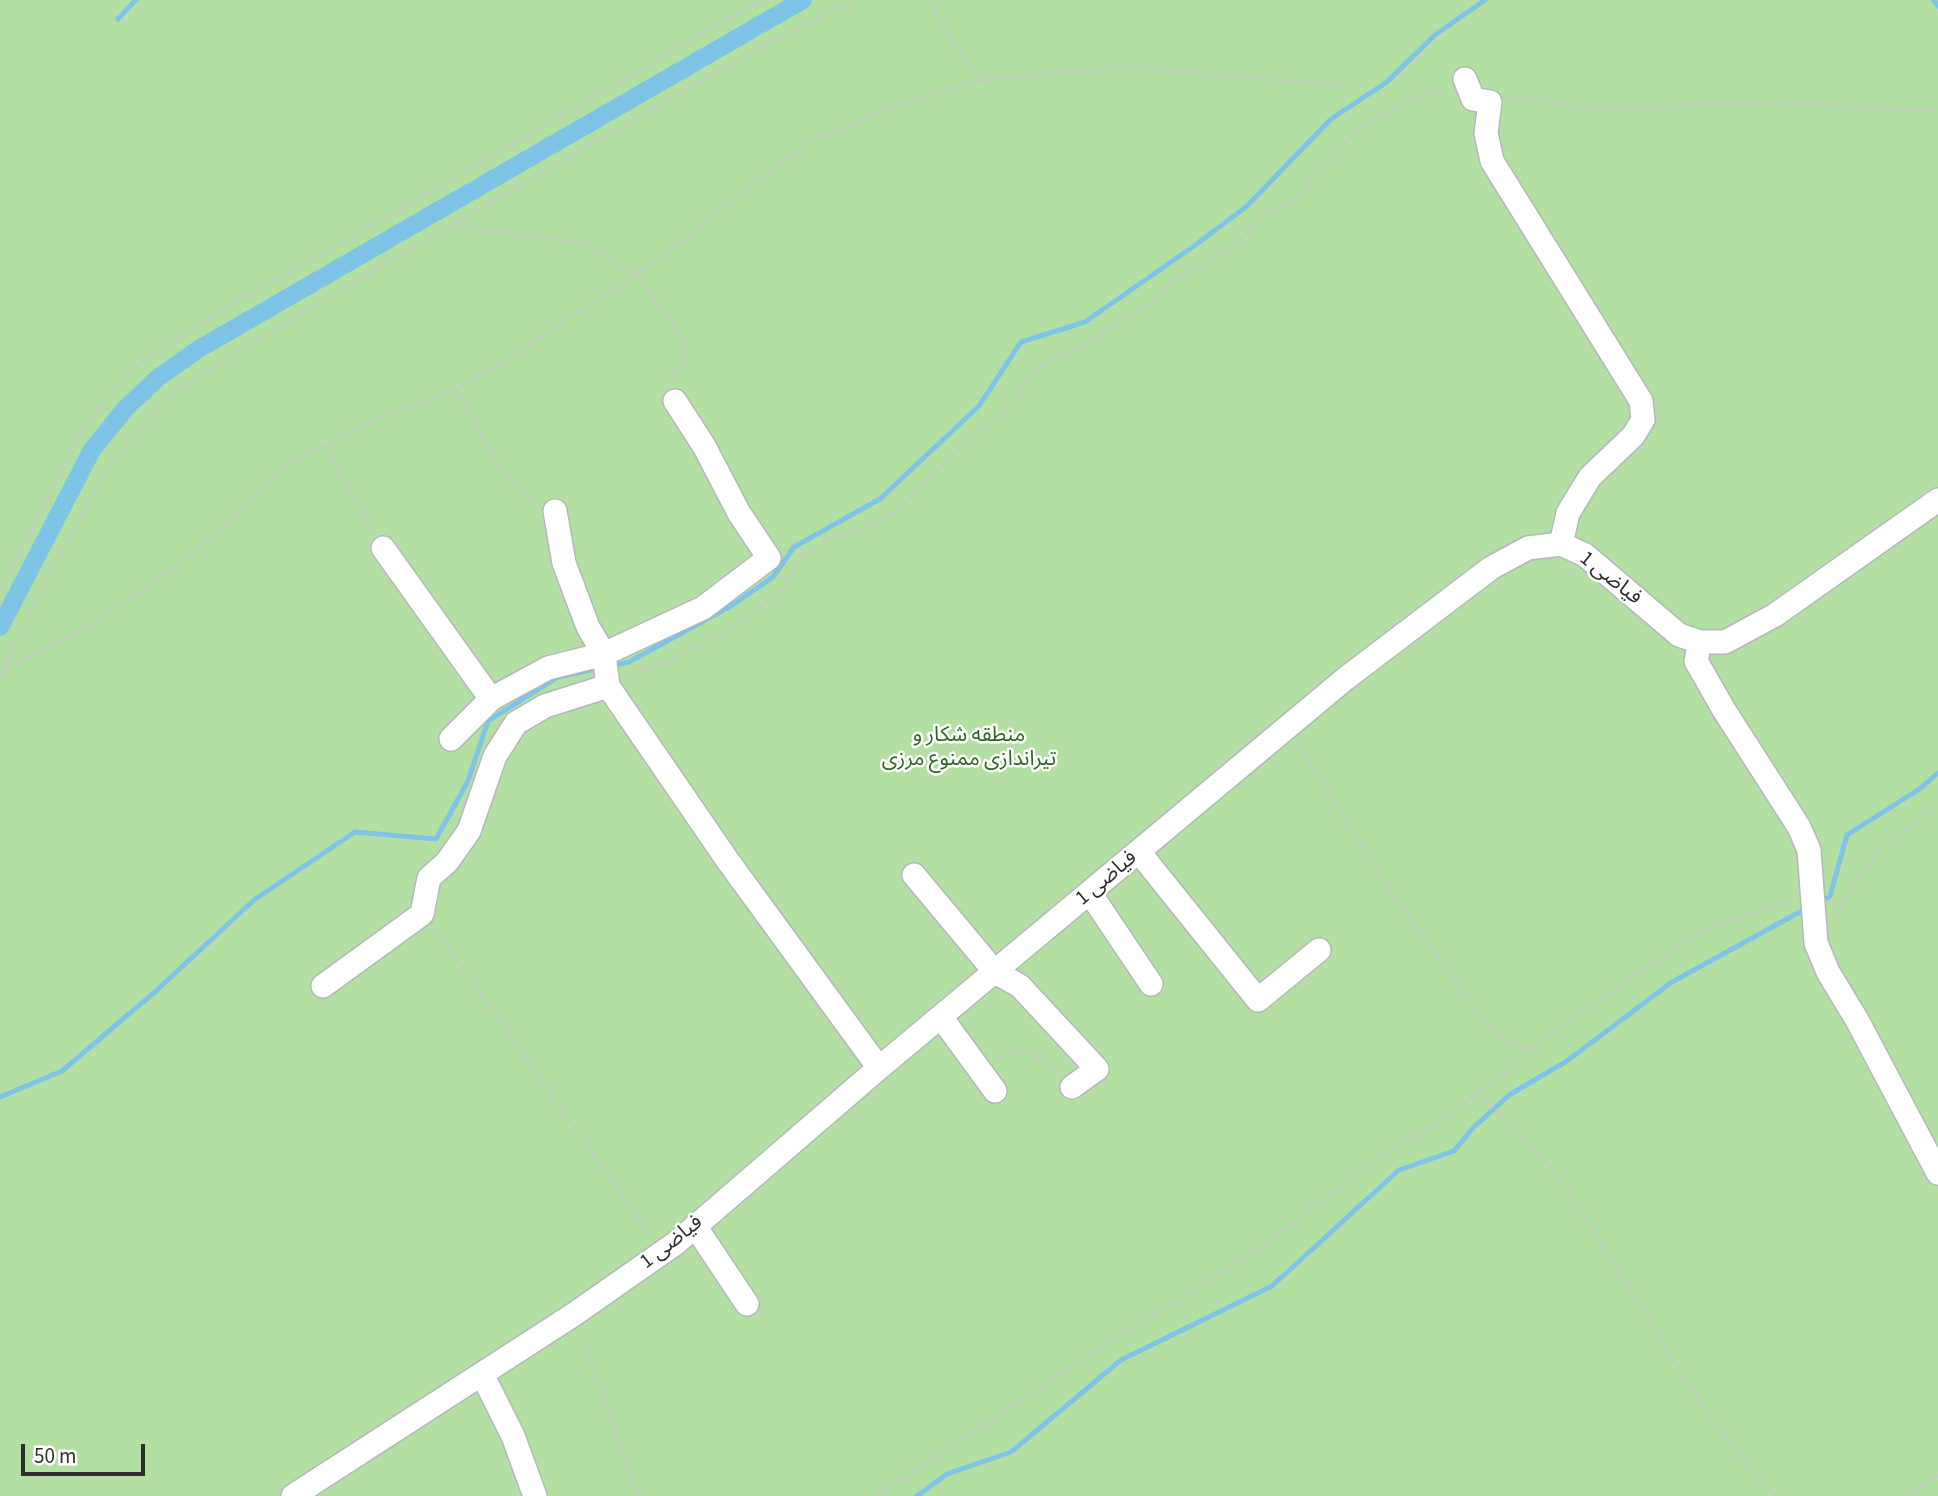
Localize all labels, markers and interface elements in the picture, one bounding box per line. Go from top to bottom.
street label: فیاضی 1 [1574,547,1646,611]
park label: منطقه شکار و تیراندازی ممنوع مرزی [882,723,1056,773]
street label: فیاضی 1 [1071,846,1143,912]
street label: فیاضی 1 [636,1211,708,1275]
scale bar [24,1430,149,1474]
text: 50 m [34,1441,76,1471]

